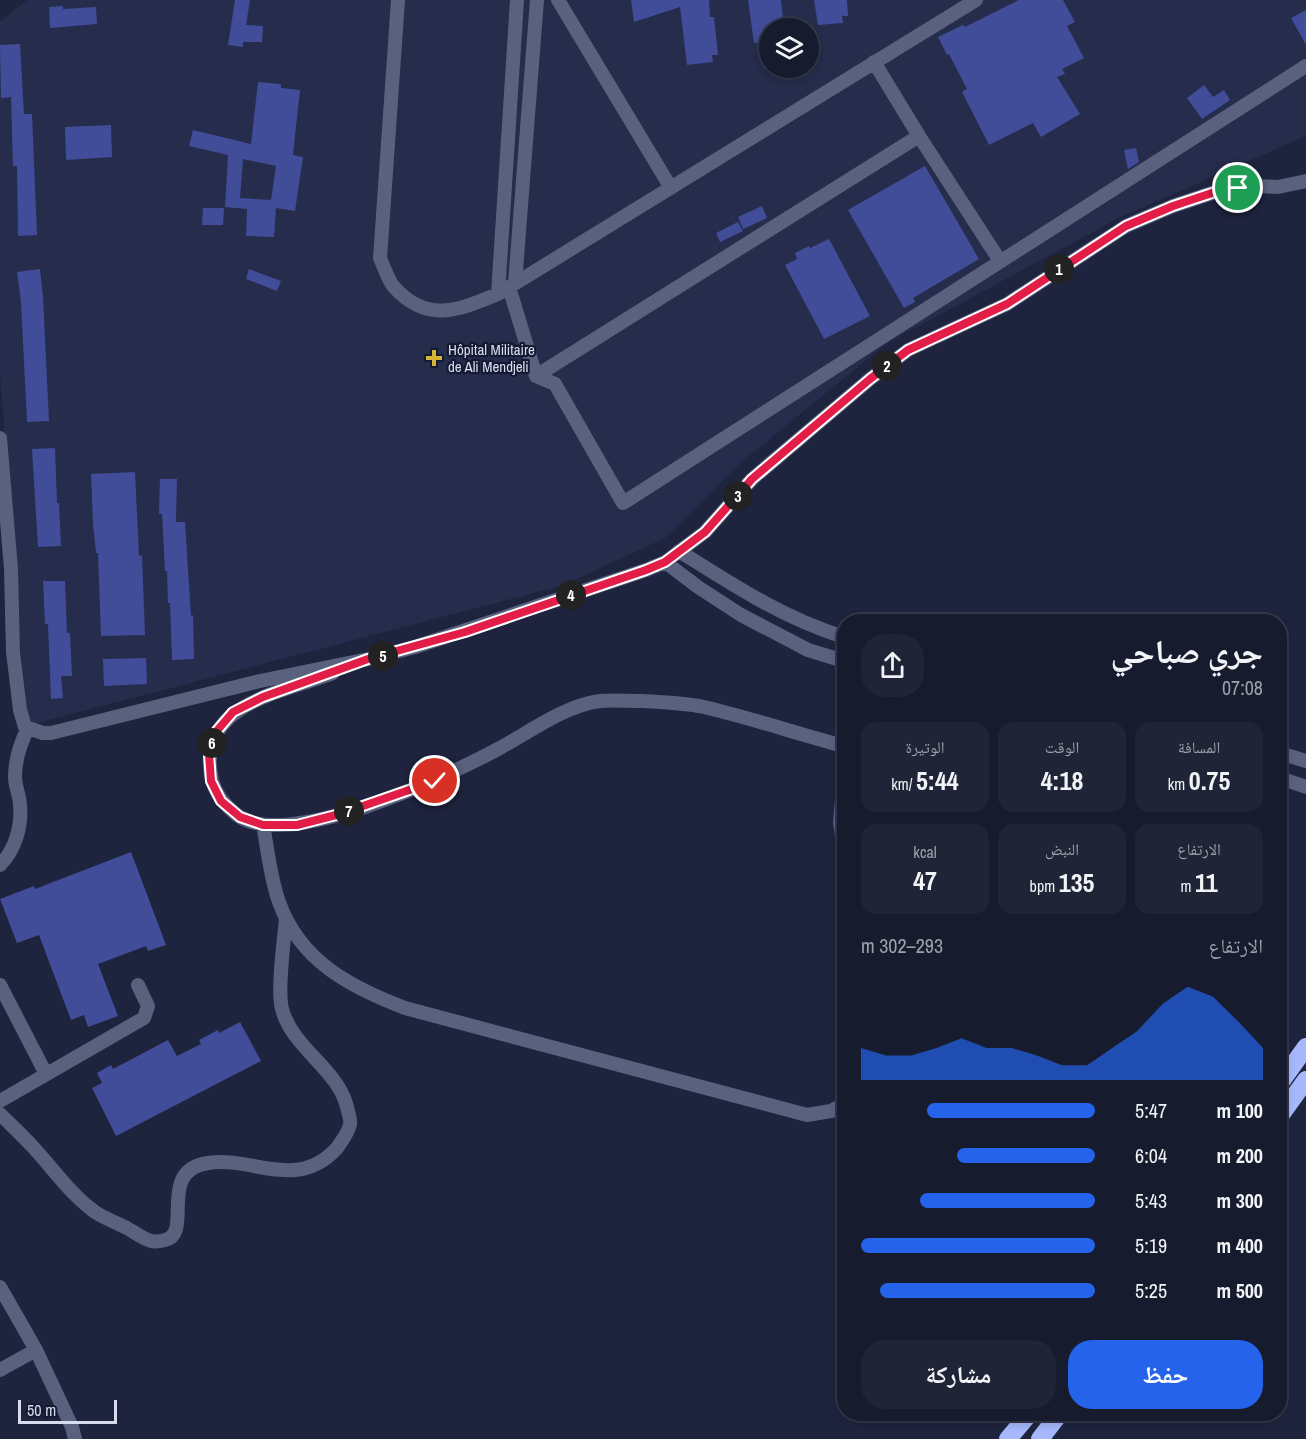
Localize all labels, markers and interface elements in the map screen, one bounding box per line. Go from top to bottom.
map controls [759,18,819,78]
button: layers [759,18,819,78]
pin [1212,162,1263,213]
icon: arrive [1221,171,1254,204]
pin: 1 [1044,254,1074,284]
text: 1 [1055,258,1063,280]
place label: Hôpital Militaire de Ali Mendjeli [448,339,535,377]
marker: Hôpital Militaire de Ali Mendjeli [425,349,443,367]
pin: 2 [872,351,902,381]
text: 2 [883,355,891,377]
pin: 3 [723,481,753,511]
text: 3 [734,485,742,507]
pin: 4 [556,580,586,610]
text: 4 [567,584,575,606]
text: جري صباحي [1110,629,1263,673]
button: share [861,634,924,697]
pin: 5 [368,641,398,671]
text: 5 [379,645,387,667]
text: 07:08 [1222,674,1263,701]
pin: 6 [197,728,227,758]
text: 6 [208,732,216,754]
text: الوتيرة [906,736,944,758]
text: الوقت [1045,736,1079,758]
text: المسافة [1178,736,1220,758]
pin [409,755,460,806]
text: 5:44 [916,763,959,798]
text: 4:18 [1041,763,1083,798]
text: 0.75 [1189,763,1230,798]
icon: check [418,764,451,797]
text: /km [891,773,916,795]
text: km [1168,773,1189,795]
pin: 7 [334,796,364,826]
text: 7 [345,800,353,822]
text: النبض [1045,838,1079,860]
text: الارتفاع [1177,838,1221,860]
text: kcal [913,841,937,863]
text: 47 [913,863,937,898]
text: 135 [1059,865,1094,900]
text: 11 [1195,865,1218,900]
text: bpm [1030,875,1059,897]
text: m [1180,875,1195,897]
text: 293–302 m [861,932,943,959]
text: الارتفاع [1208,932,1263,959]
text: 5:47 [1135,1097,1167,1124]
text: 100 m [1216,1097,1263,1124]
text: 6:04 [1135,1142,1167,1169]
text: 200 m [1216,1142,1263,1169]
text: 5:43 [1135,1187,1167,1214]
text: 300 m [1216,1187,1263,1214]
text: 5:19 [1135,1232,1167,1259]
text: 400 m [1216,1232,1263,1259]
text: 5:25 [1135,1277,1167,1304]
text: 500 m [1216,1277,1263,1304]
button: مشاركة [861,1340,1056,1409]
button: حفظ [1068,1340,1263,1409]
scale bar [18,1397,117,1424]
text: 50 m [27,1399,56,1421]

